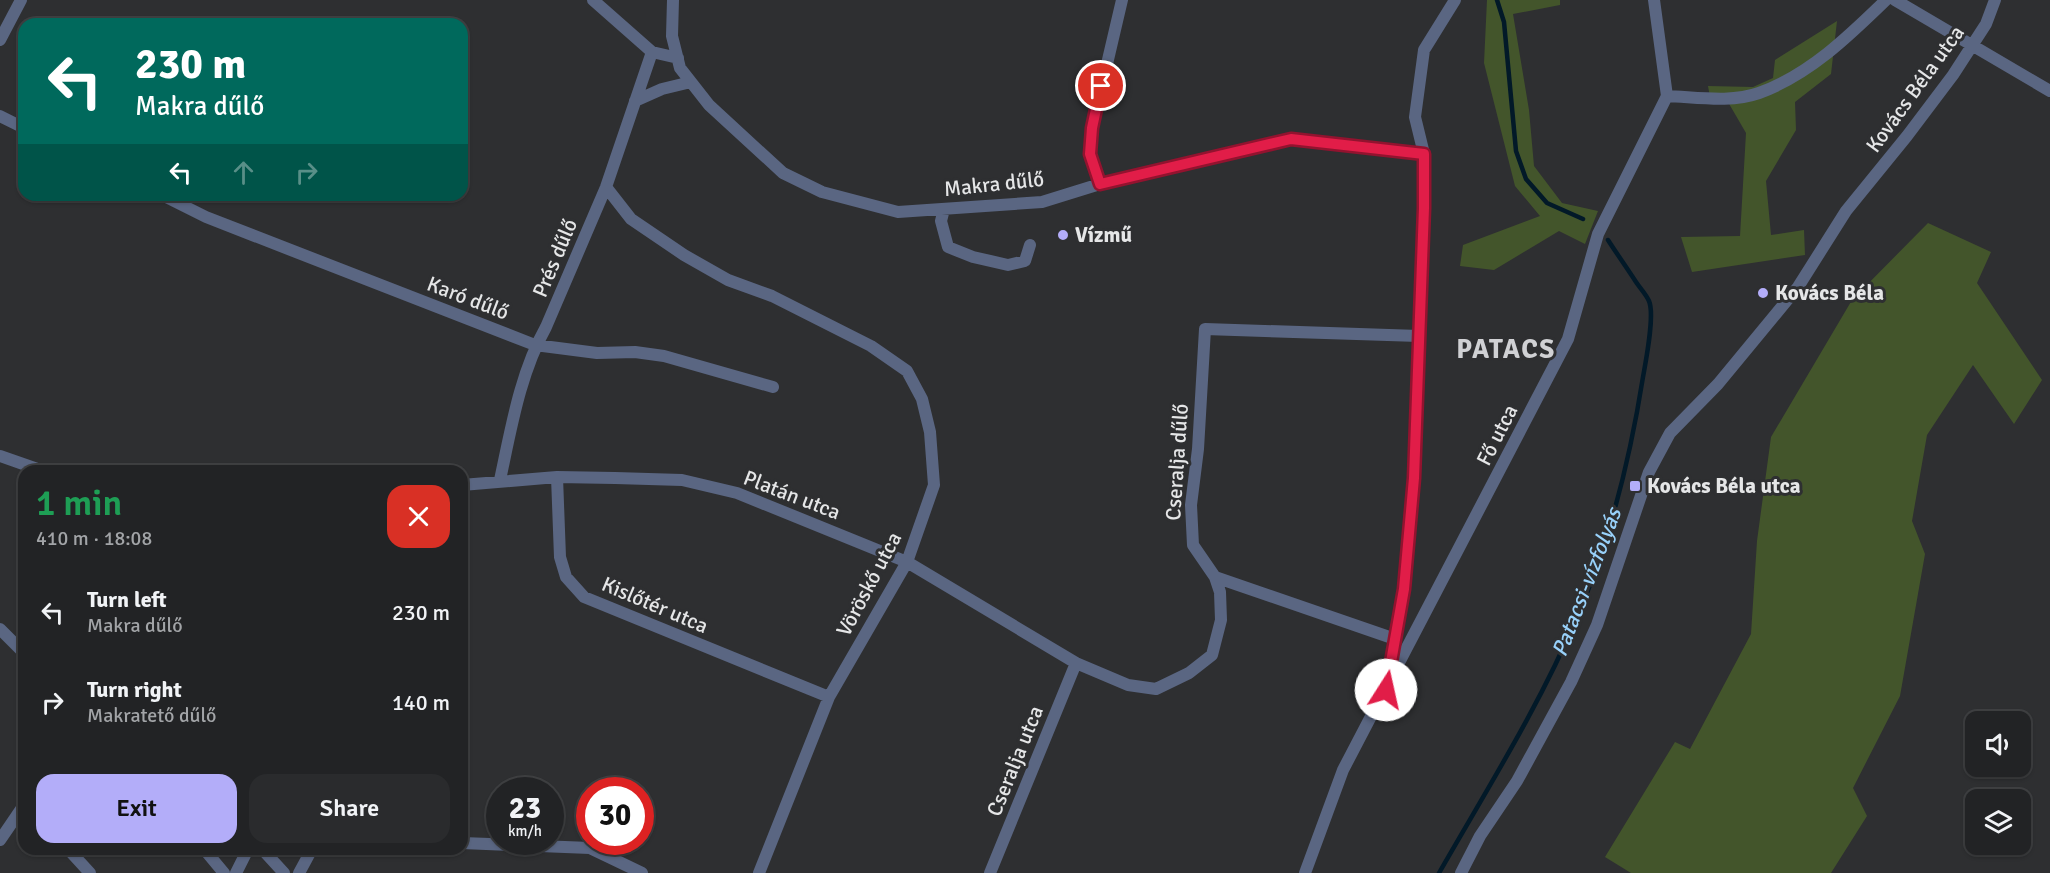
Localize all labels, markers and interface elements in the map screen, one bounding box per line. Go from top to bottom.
street label: Kovács Béla utca [1860,20,1970,158]
text: 230 m [135,39,246,90]
icon: left [36,42,114,120]
pin [1075,60,1126,111]
icon: arrive [1084,69,1117,102]
text: Makra dűlő [135,90,264,123]
icon: left [164,156,197,189]
icon: ahead [227,156,260,189]
icon: right [290,156,323,189]
street label: Makra dűlő [943,166,1045,202]
street label: Prés dűlő [527,215,583,301]
place label: Vízmű [1075,222,1132,248]
marker: Vízmű [1056,228,1070,242]
street label: Karó dűlő [423,271,513,325]
place label: Kovács Béla [1775,280,1884,306]
marker: Kovács Béla [1756,286,1770,300]
district label: PATACS [1456,333,1556,366]
street label: Fő utca [1471,400,1523,470]
street label: Cseralja dűlő [1160,403,1194,521]
street label: Platán utca [740,465,844,525]
place label: Kovács Béla utca [1647,473,1801,499]
marker: Kovács Béla utca [1628,479,1642,493]
text: 1 min [36,481,122,526]
button: close [387,485,450,548]
water label: Patacsi-vízfolyás [1546,502,1628,660]
text: 410 m · 18:08 [36,526,152,551]
street label: Vöröskő utca [831,527,907,641]
street label: Kislőtér utca [598,571,712,639]
text: Turn left [87,586,167,613]
icon: left [36,596,69,629]
text: 230 m [392,599,450,626]
text: Makra dűlő [87,613,183,638]
position arrow [1354,658,1418,722]
text: Turn right [87,676,182,703]
icon: right [36,686,69,719]
text: 140 m [392,689,450,716]
street label: Cseralja utca [981,702,1049,820]
text: Makratető dűlő [87,703,217,728]
map controls [1965,711,2031,855]
button: sound [1965,711,2031,777]
button: Exit [36,774,237,843]
button: Share [249,774,450,843]
speed limit sign: 30 [576,777,654,855]
button: layers [1965,789,2031,855]
text: 23 [509,790,541,827]
text: km/h [508,822,542,840]

